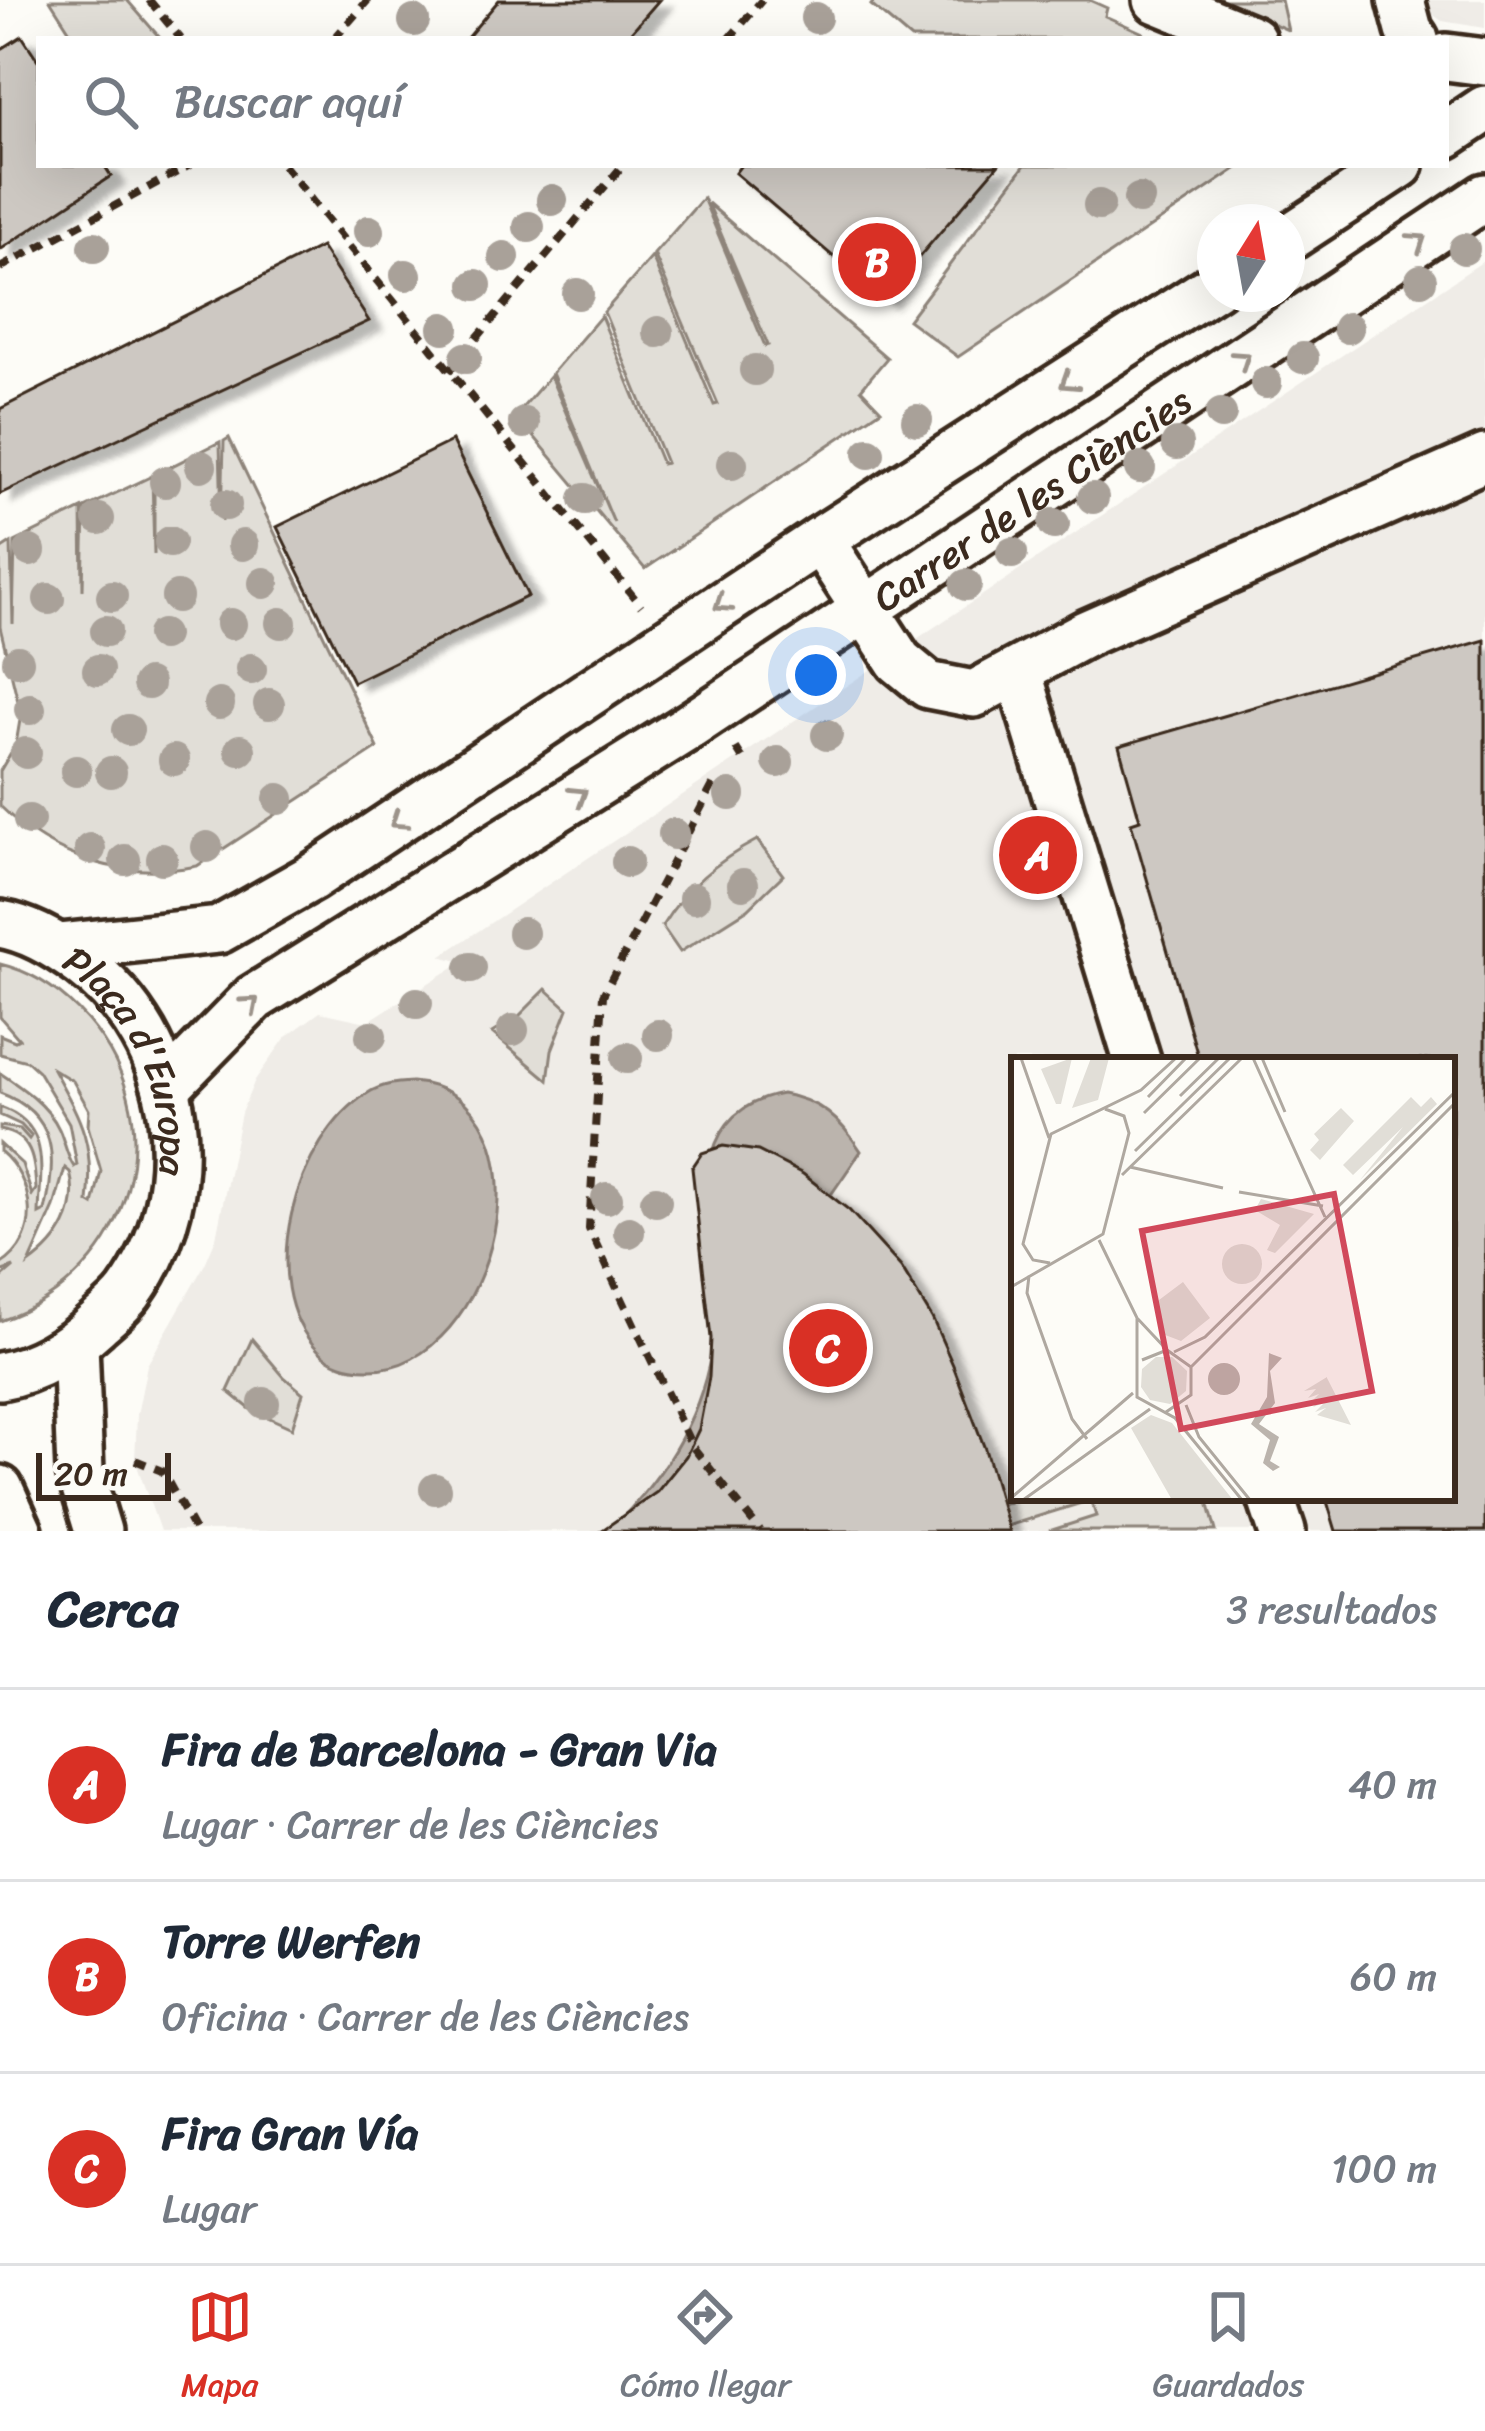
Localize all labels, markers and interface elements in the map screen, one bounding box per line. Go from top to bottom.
search box [36,36,1449,168]
text: Buscar aquí [174,62,403,142]
icon: search [78,69,144,135]
north arrow [1197,204,1305,312]
pin: B [838,217,916,307]
one-way arrow [1405,234,1427,256]
one-way arrow [1228,351,1250,373]
street label: Carrer de les Ciències [858,368,1205,631]
one-way arrow [1059,368,1081,391]
one-way arrow [714,590,736,612]
your location [786,645,846,705]
one-way arrow [566,787,588,809]
one-way arrow [389,806,411,828]
pin: A [999,810,1077,900]
street label: Plaça d'Europa [48,927,208,1178]
one-way arrow [237,997,258,1018]
inset map [1011,1057,1455,1501]
pin: C [789,1303,867,1393]
text: 20 m [54,1445,128,1503]
scale bar [36,1447,171,1500]
text: Cerca [48,1564,178,1654]
text: 3 resultados [1226,1575,1437,1644]
text: Fira de Barcelona - Gran Via [162,1710,717,1790]
text: A [74,1750,100,1819]
text: 40 m [1348,1750,1437,1819]
text: Lugar · Carrer de les Ciències [162,1790,658,1859]
text: Torre Werfen [162,1902,420,1982]
text: B [75,1942,99,2011]
text: 60 m [1350,1942,1437,2011]
text: Oficina · Carrer de les Ciències [162,1982,689,2051]
text: Fira Gran Vía [162,2094,419,2174]
text: C [75,2134,99,2203]
text: 100 m [1331,2134,1437,2203]
text: Lugar [162,2174,256,2243]
tab: Mapa [181,2284,258,2414]
tab: Cómo llegar [620,2284,791,2414]
tab: Guardados [1152,2284,1304,2414]

